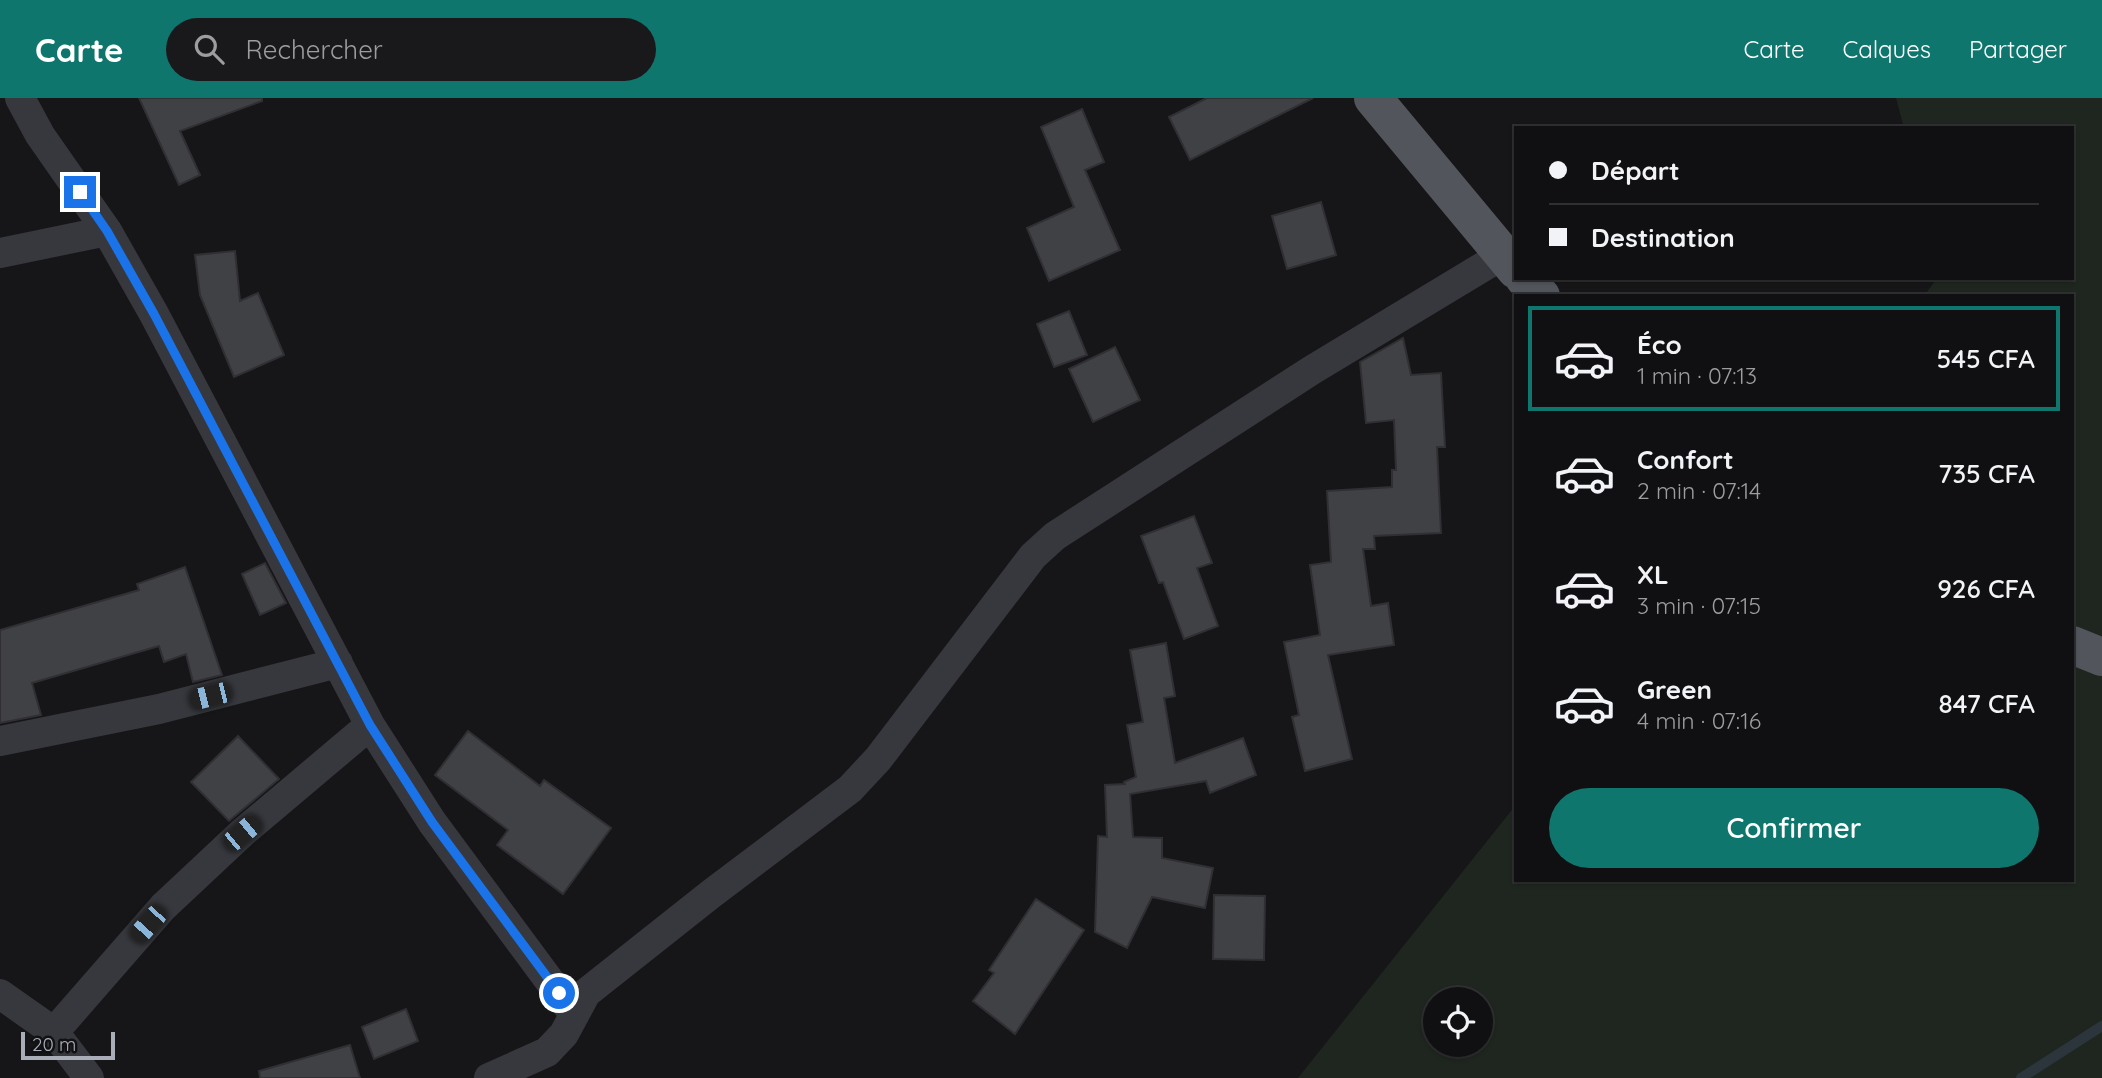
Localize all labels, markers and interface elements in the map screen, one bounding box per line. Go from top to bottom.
search box [166,18,656,81]
text: Carte [35,29,124,70]
icon: search [190,30,228,68]
text: Rechercher [246,33,383,66]
text: Carte [1743,34,1805,64]
text: Calques [1843,34,1931,64]
text: Partager [1969,34,2067,64]
text: Départ [1591,154,1680,187]
route end [64,176,96,208]
text: Destination [1591,221,1735,254]
icon: car [1553,327,1616,390]
text: Éco [1637,328,1682,361]
text: 545 CFA [1936,342,2035,375]
text: 1 min · 07:13 [1637,361,1757,390]
icon: car [1553,442,1616,505]
text: Confort [1637,443,1734,476]
text: 735 CFA [1938,457,2035,490]
text: 2 min · 07:14 [1637,476,1761,505]
icon: car [1553,557,1616,620]
text: XL [1637,558,1669,591]
text: 926 CFA [1937,572,2035,605]
text: 3 min · 07:15 [1637,591,1761,620]
icon: car [1553,672,1616,735]
text: Green [1637,673,1712,706]
car [188,681,233,711]
text: 847 CFA [1939,687,2035,720]
text: 4 min · 07:16 [1637,706,1761,735]
button: Confirmer [1549,788,2039,868]
car [220,811,265,855]
car [127,901,170,947]
route start [543,977,575,1009]
map controls [1423,987,1493,1057]
button: locate [1423,987,1493,1057]
scale bar [21,1029,116,1061]
text: 20 m [32,1032,76,1056]

